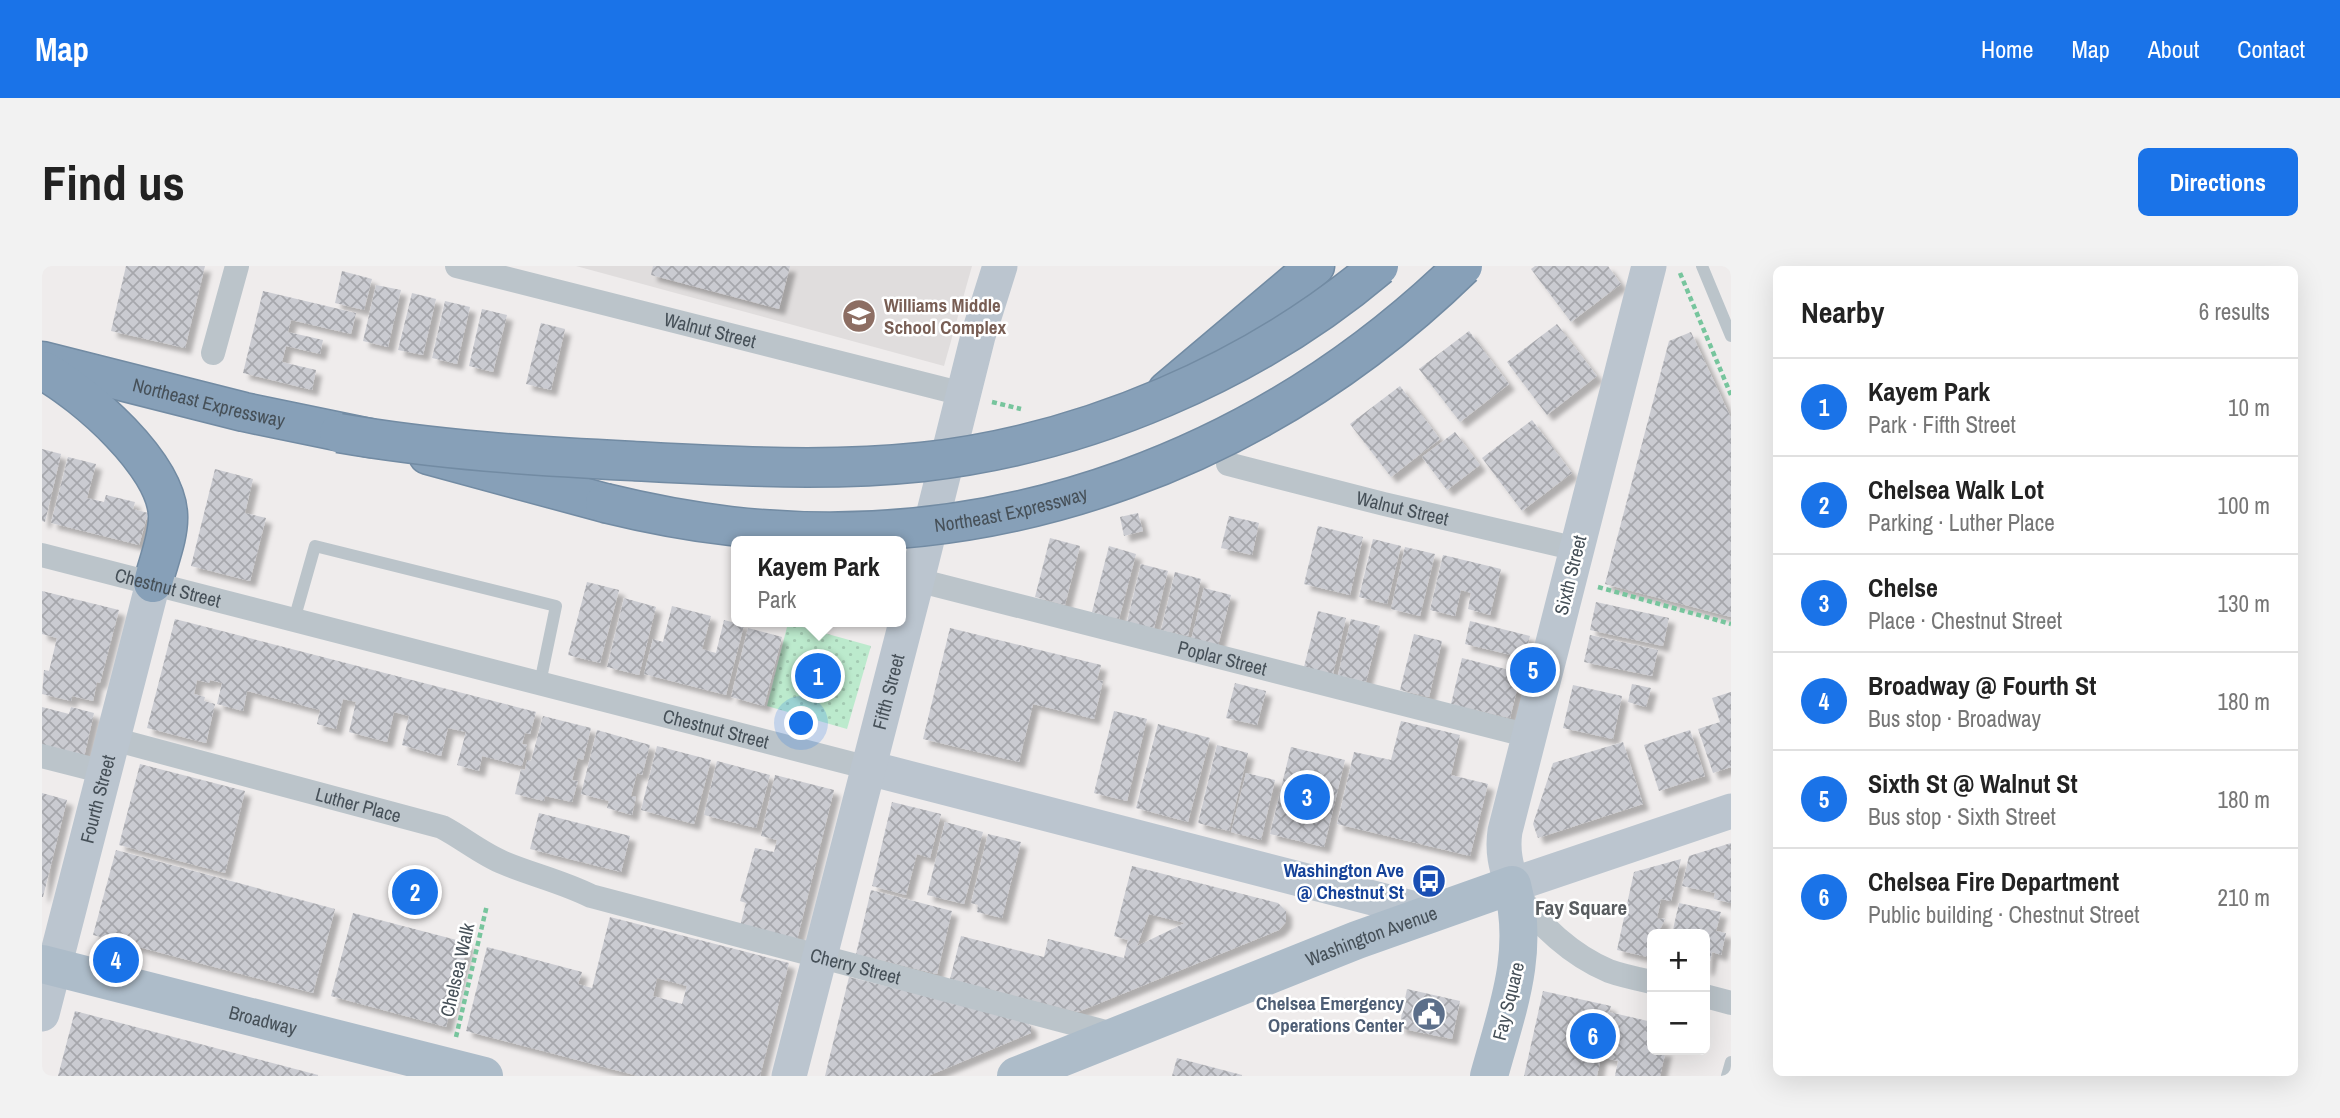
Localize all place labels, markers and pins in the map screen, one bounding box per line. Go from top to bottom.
place label: Williams Middle School Complex [884,292,1006,340]
school or university icon: Williams Middle School Complex [840,297,878,335]
pin: 5 [1510,644,1556,696]
pin: 1 [795,650,841,702]
pin: 3 [1284,771,1330,823]
place label: Washington Ave @ Chestnut St [1284,857,1404,905]
bus stop icon: Washington Ave @ Chestnut St [1410,862,1448,900]
pin: 2 [392,866,438,918]
pin: 4 [93,934,139,986]
place label: Chelsea Emergency Operations Center [1256,990,1404,1038]
public building icon: Chelsea Emergency Operations Center [1410,995,1448,1033]
pin: 6 [1570,1010,1616,1062]

